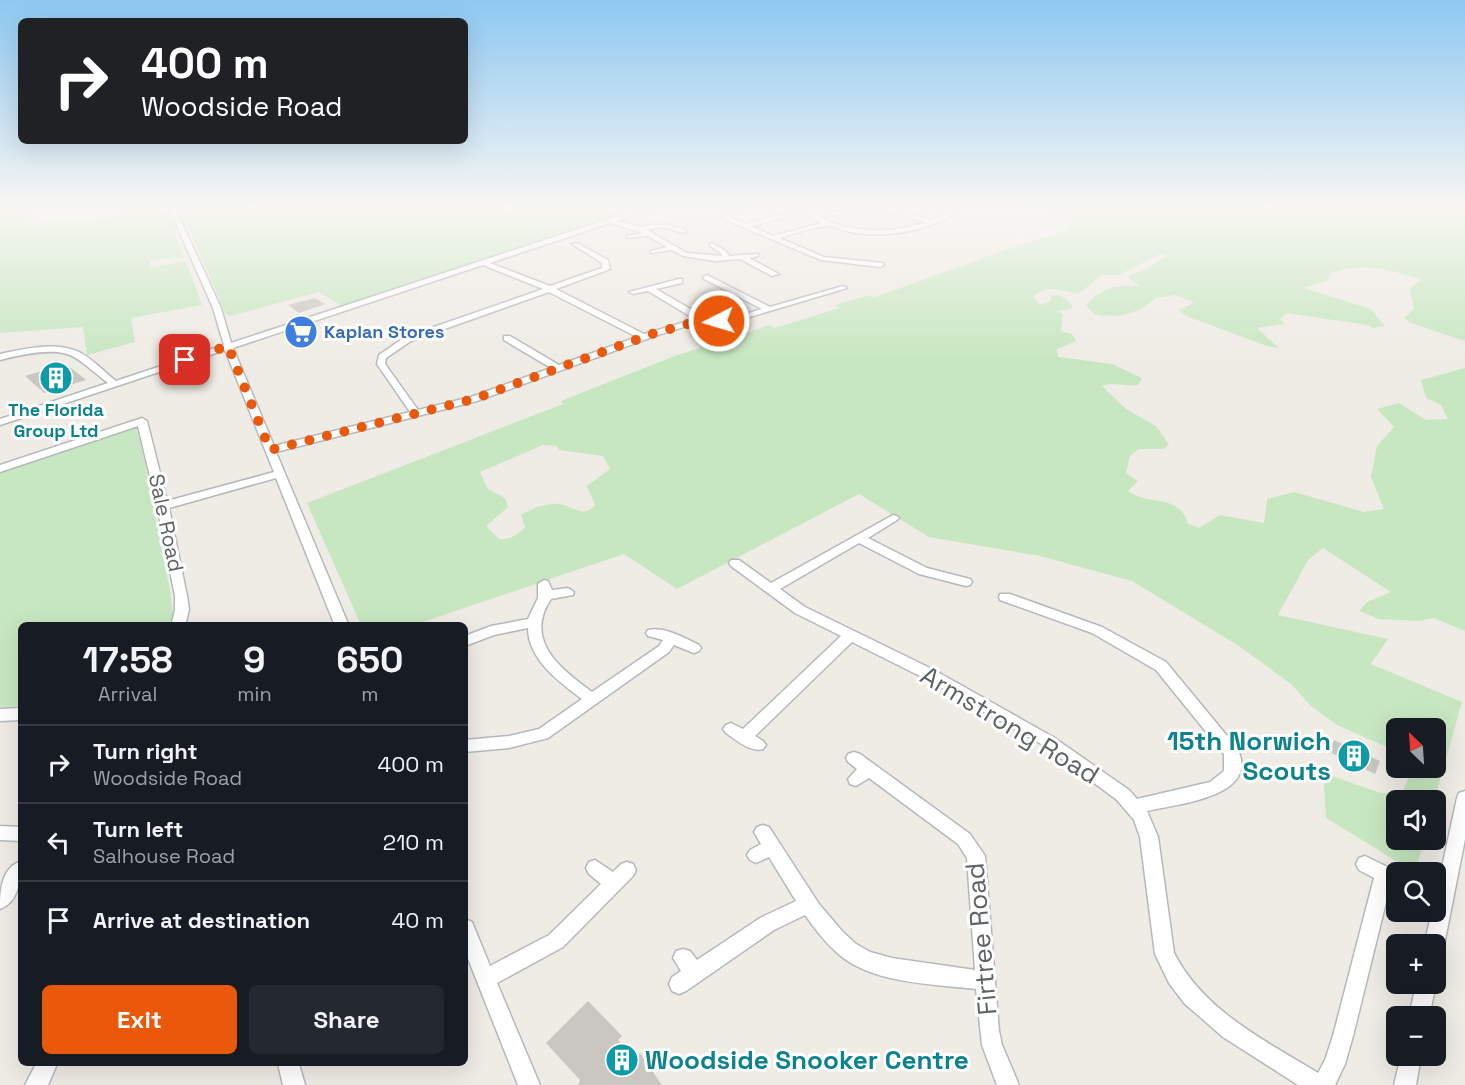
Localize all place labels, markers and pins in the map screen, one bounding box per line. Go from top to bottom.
supermarket icon: Kaplan Stores [283,314,319,350]
place label: Kaplan Stores [324,320,444,343]
pin [159,334,210,385]
building icon: The Florida Group Ltd [38,360,74,396]
place label: The Florida Group Ltd [8,398,105,442]
place label: 15th Norwich Scouts [1167,724,1331,788]
building icon: 15th Norwich Scouts [1336,738,1372,774]
building icon: Woodside Snooker Centre [604,1042,640,1078]
place label: Woodside Snooker Centre [645,1043,969,1077]

